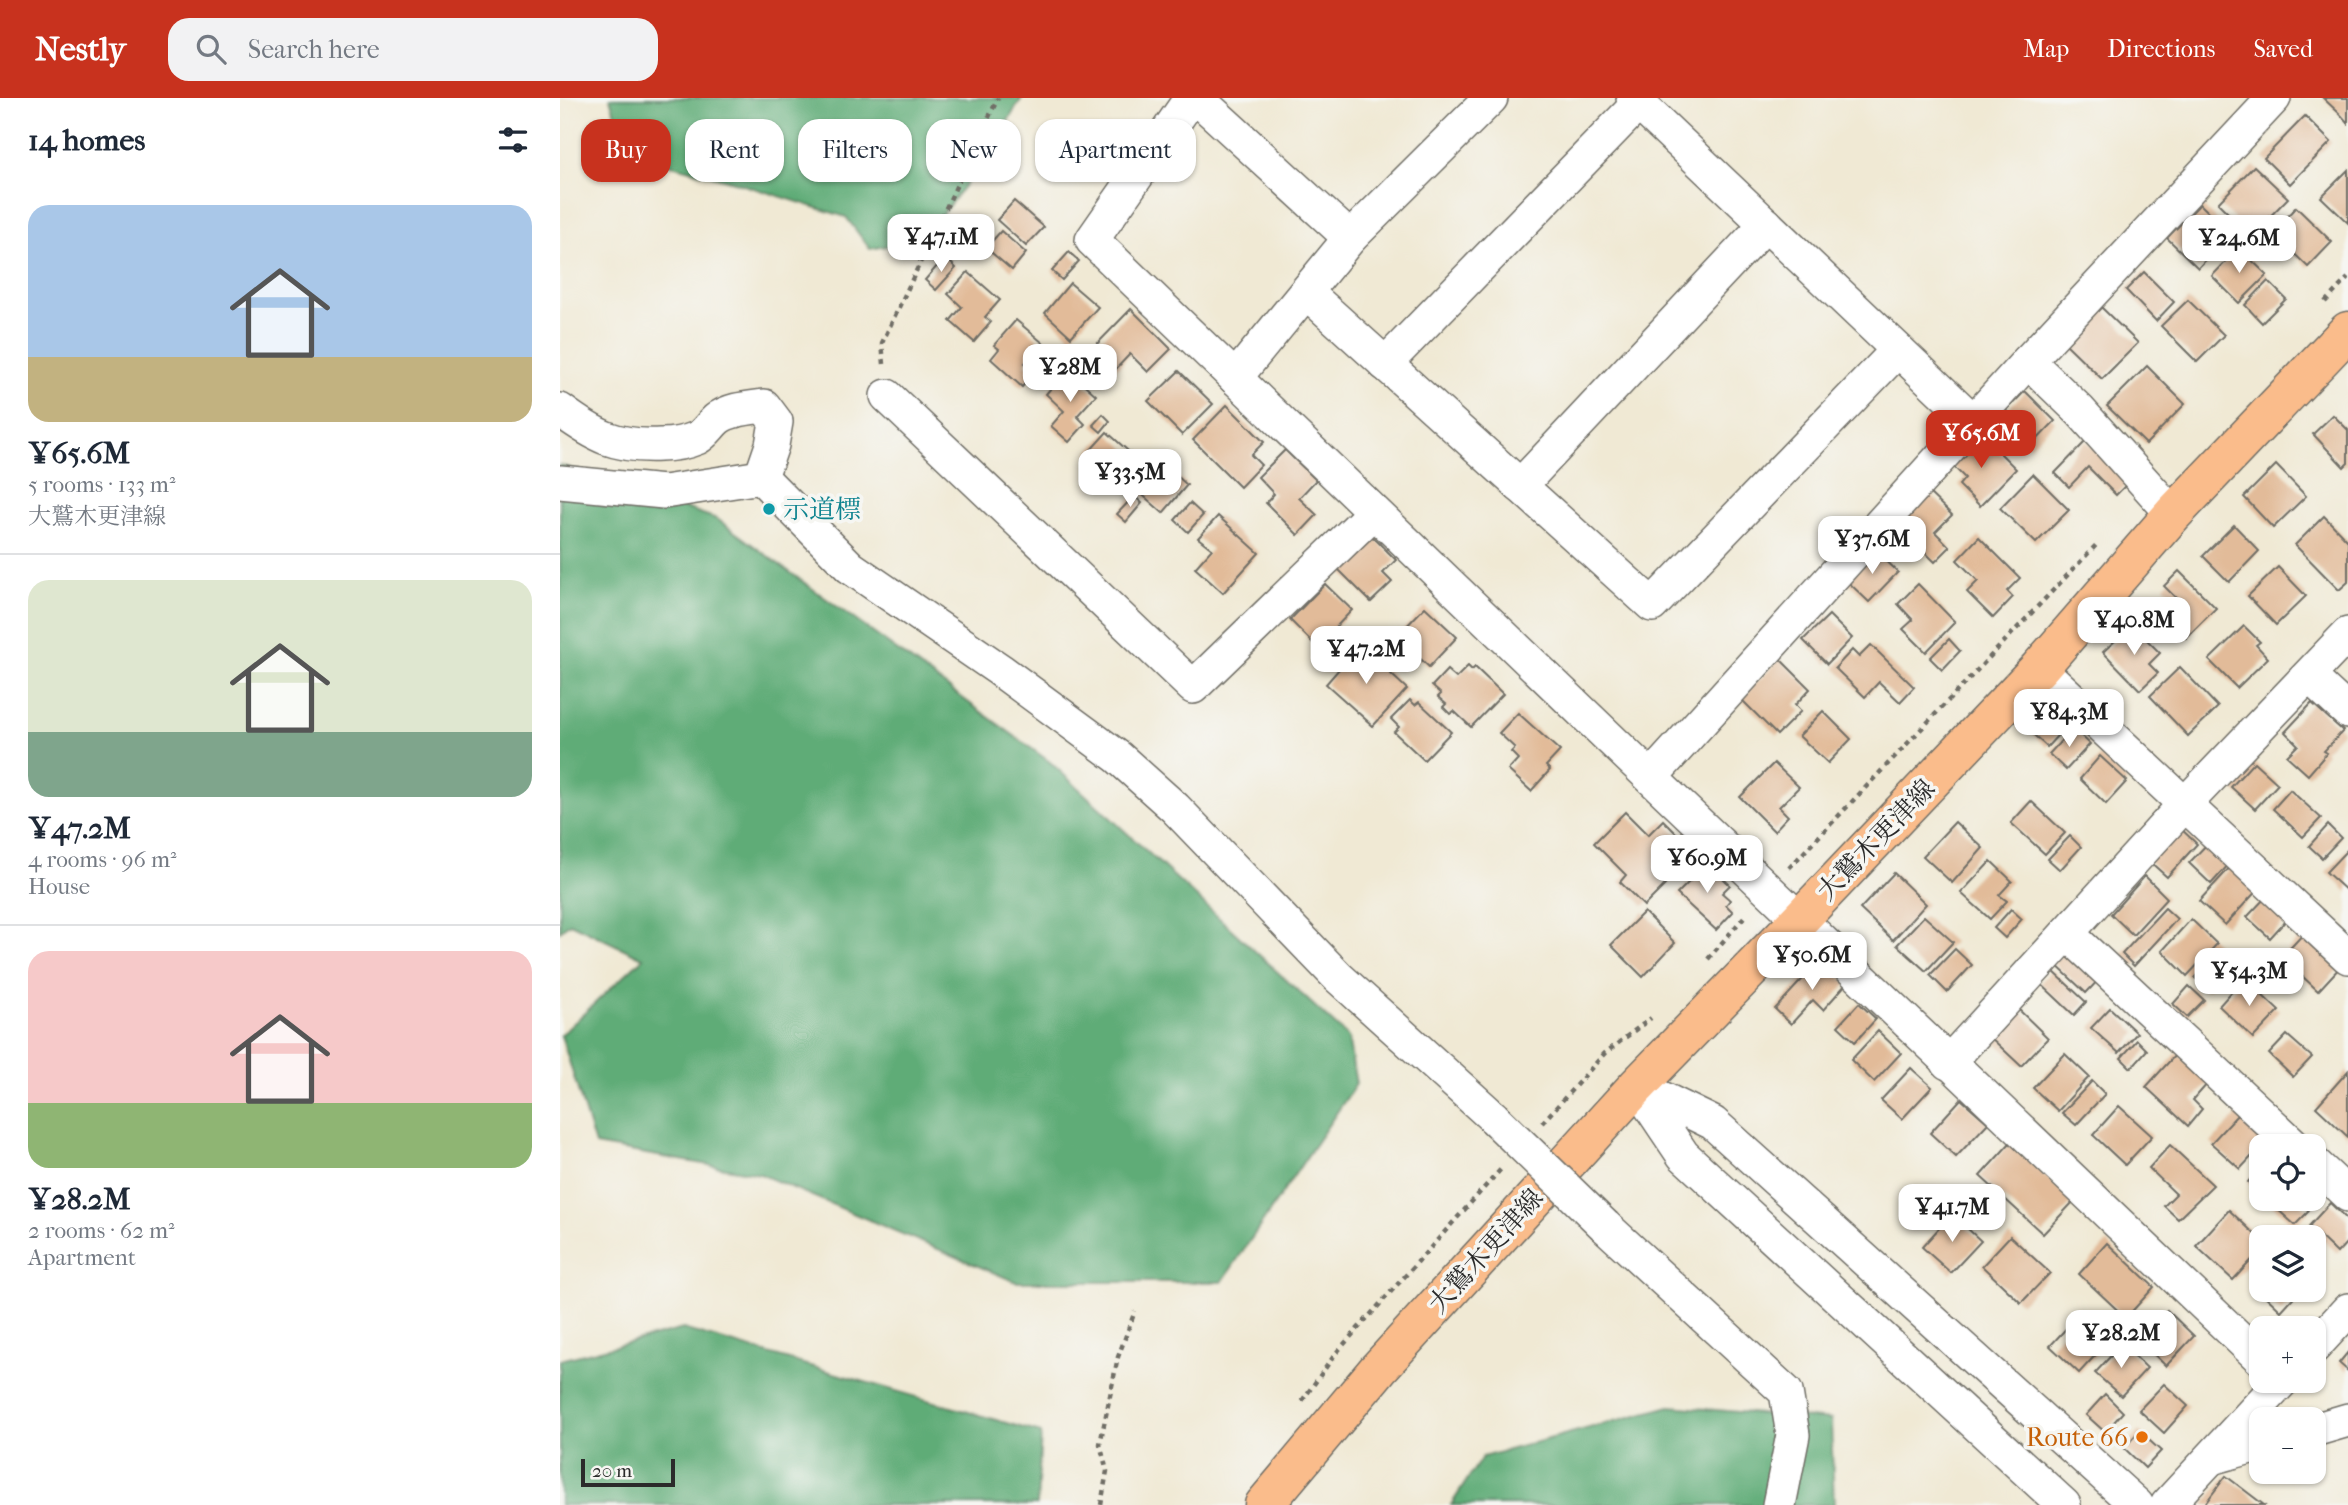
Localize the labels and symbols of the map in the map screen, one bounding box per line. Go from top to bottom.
pin: ¥47.1M [884,214,998,274]
pin: ¥24.6M [2182,216,2296,275]
pin: ¥28M [1029,344,1111,404]
pin: ¥65.6M [1924,410,2038,470]
pin: ¥33.5M [1073,450,1187,509]
place label: 示道標 [783,494,861,525]
marker: 示道標 [761,501,777,517]
pin: ¥37.6M [1815,517,1929,576]
pin: ¥40.8M [2077,598,2191,657]
pin: ¥47.2M [1309,626,1423,686]
pin: ¥84.3M [2012,690,2126,749]
street label: 大鷲木更津線 [1811,773,1941,907]
pin: ¥60.9M [1650,836,1764,895]
pin: ¥50.6M [1755,932,1869,992]
pin: ¥54.3M [2192,948,2306,1008]
street label: 大鷲木更津線 [1422,1183,1550,1319]
pin: ¥41.7M [1895,1184,2009,1244]
pin: ¥28.2M [2064,1310,2178,1370]
place label: Route 66 [2026,1422,2129,1453]
marker: Route 66 [2134,1429,2150,1445]
scale bar [581,1456,676,1488]

